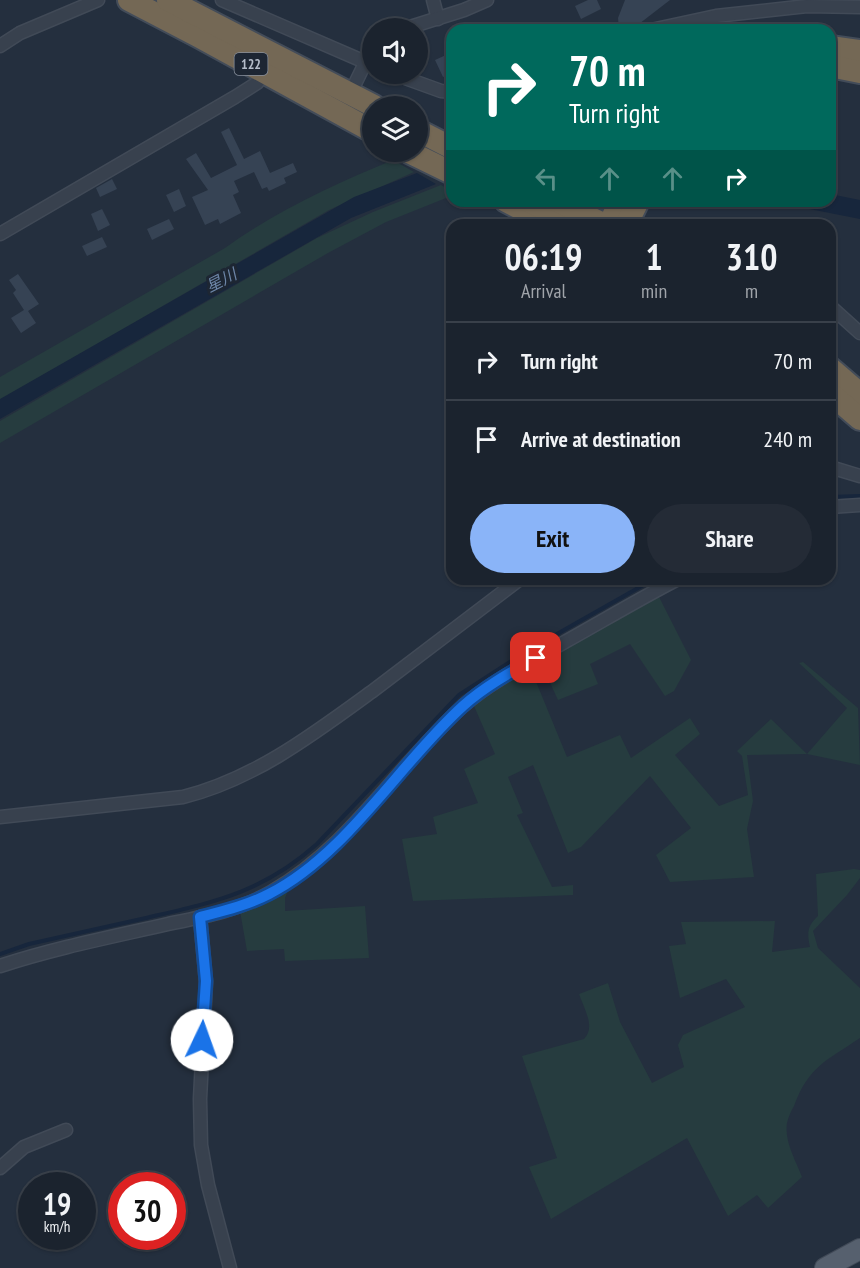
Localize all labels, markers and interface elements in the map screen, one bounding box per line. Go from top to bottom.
map controls [362,18,428,162]
button: sound [362,18,428,84]
text: 70 m [569,43,646,98]
icon: right [470,48,548,126]
road number: 122 [234,53,268,75]
button: layers [362,96,428,162]
text: Turn right [569,96,660,130]
icon: left [530,162,563,195]
icon: ahead [593,162,626,195]
icon: ahead [656,162,689,195]
icon: right [719,162,752,195]
text: 06:19 [505,233,582,280]
text: 1 [645,233,663,280]
text: 310 [726,233,777,280]
water label: 星川 [202,263,242,296]
text: Arrival [521,278,566,304]
text: min [641,278,667,304]
text: m [745,278,758,304]
icon: right [470,345,503,378]
text: Turn right [521,347,598,375]
text: 70 m [773,347,812,375]
icon: arrive [470,423,503,456]
text: Arrive at destination [521,425,681,453]
text: 240 m [763,425,812,453]
button: Exit [470,504,635,573]
button: Share [647,504,812,573]
pin [510,632,561,683]
icon: arrive [519,641,552,674]
position arrow [170,1008,234,1072]
speed limit sign: 30 [108,1172,186,1250]
text: 19 [43,1184,71,1223]
text: km/h [44,1217,70,1236]

